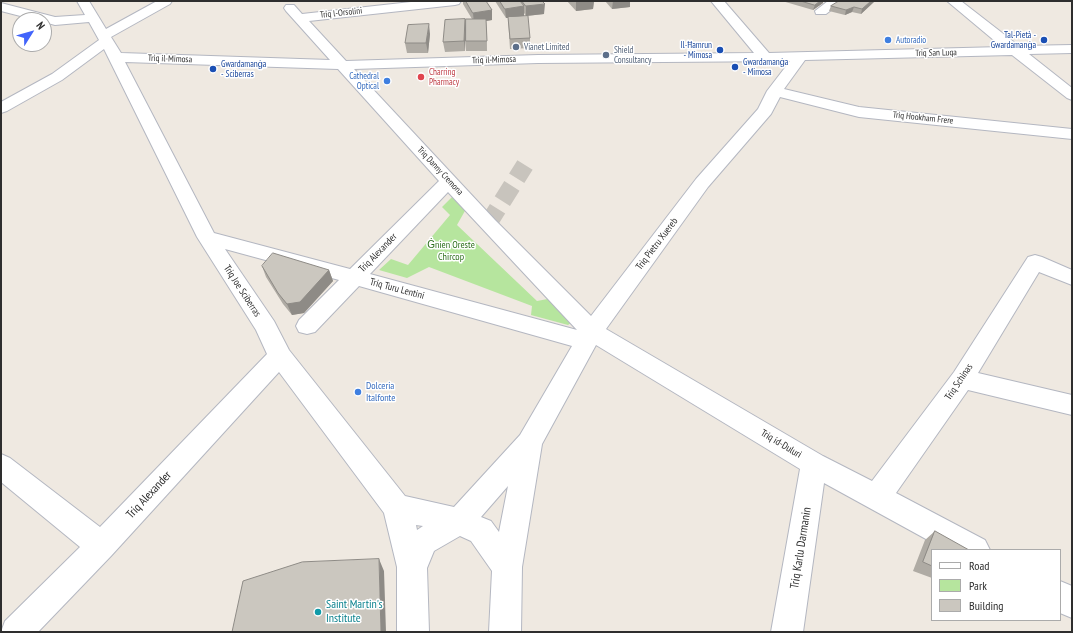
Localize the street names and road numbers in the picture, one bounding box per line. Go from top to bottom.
street label: Triq l-Orsolini [319,5,363,21]
street label: Triq San Luqa [915,47,957,59]
street label: Triq il-Mimosa [148,53,192,65]
street label: Triq il-Mimosa [472,54,516,66]
street label: Triq Hookham Frere [892,109,954,127]
street label: Triq Danny Cremona [415,144,465,198]
street label: Triq Pietru Xuereb [633,216,681,272]
street label: Triq Alexander [356,231,400,275]
street label: Triq Joe Sciberras [221,263,263,319]
street label: Triq Turu Lentini [368,276,426,302]
street label: Triq Schinas [943,362,975,402]
street label: Triq id-Duluri [758,427,804,461]
street label: Triq Alexander [123,468,175,522]
street label: Triq Karlu Darmanin [787,506,815,590]

